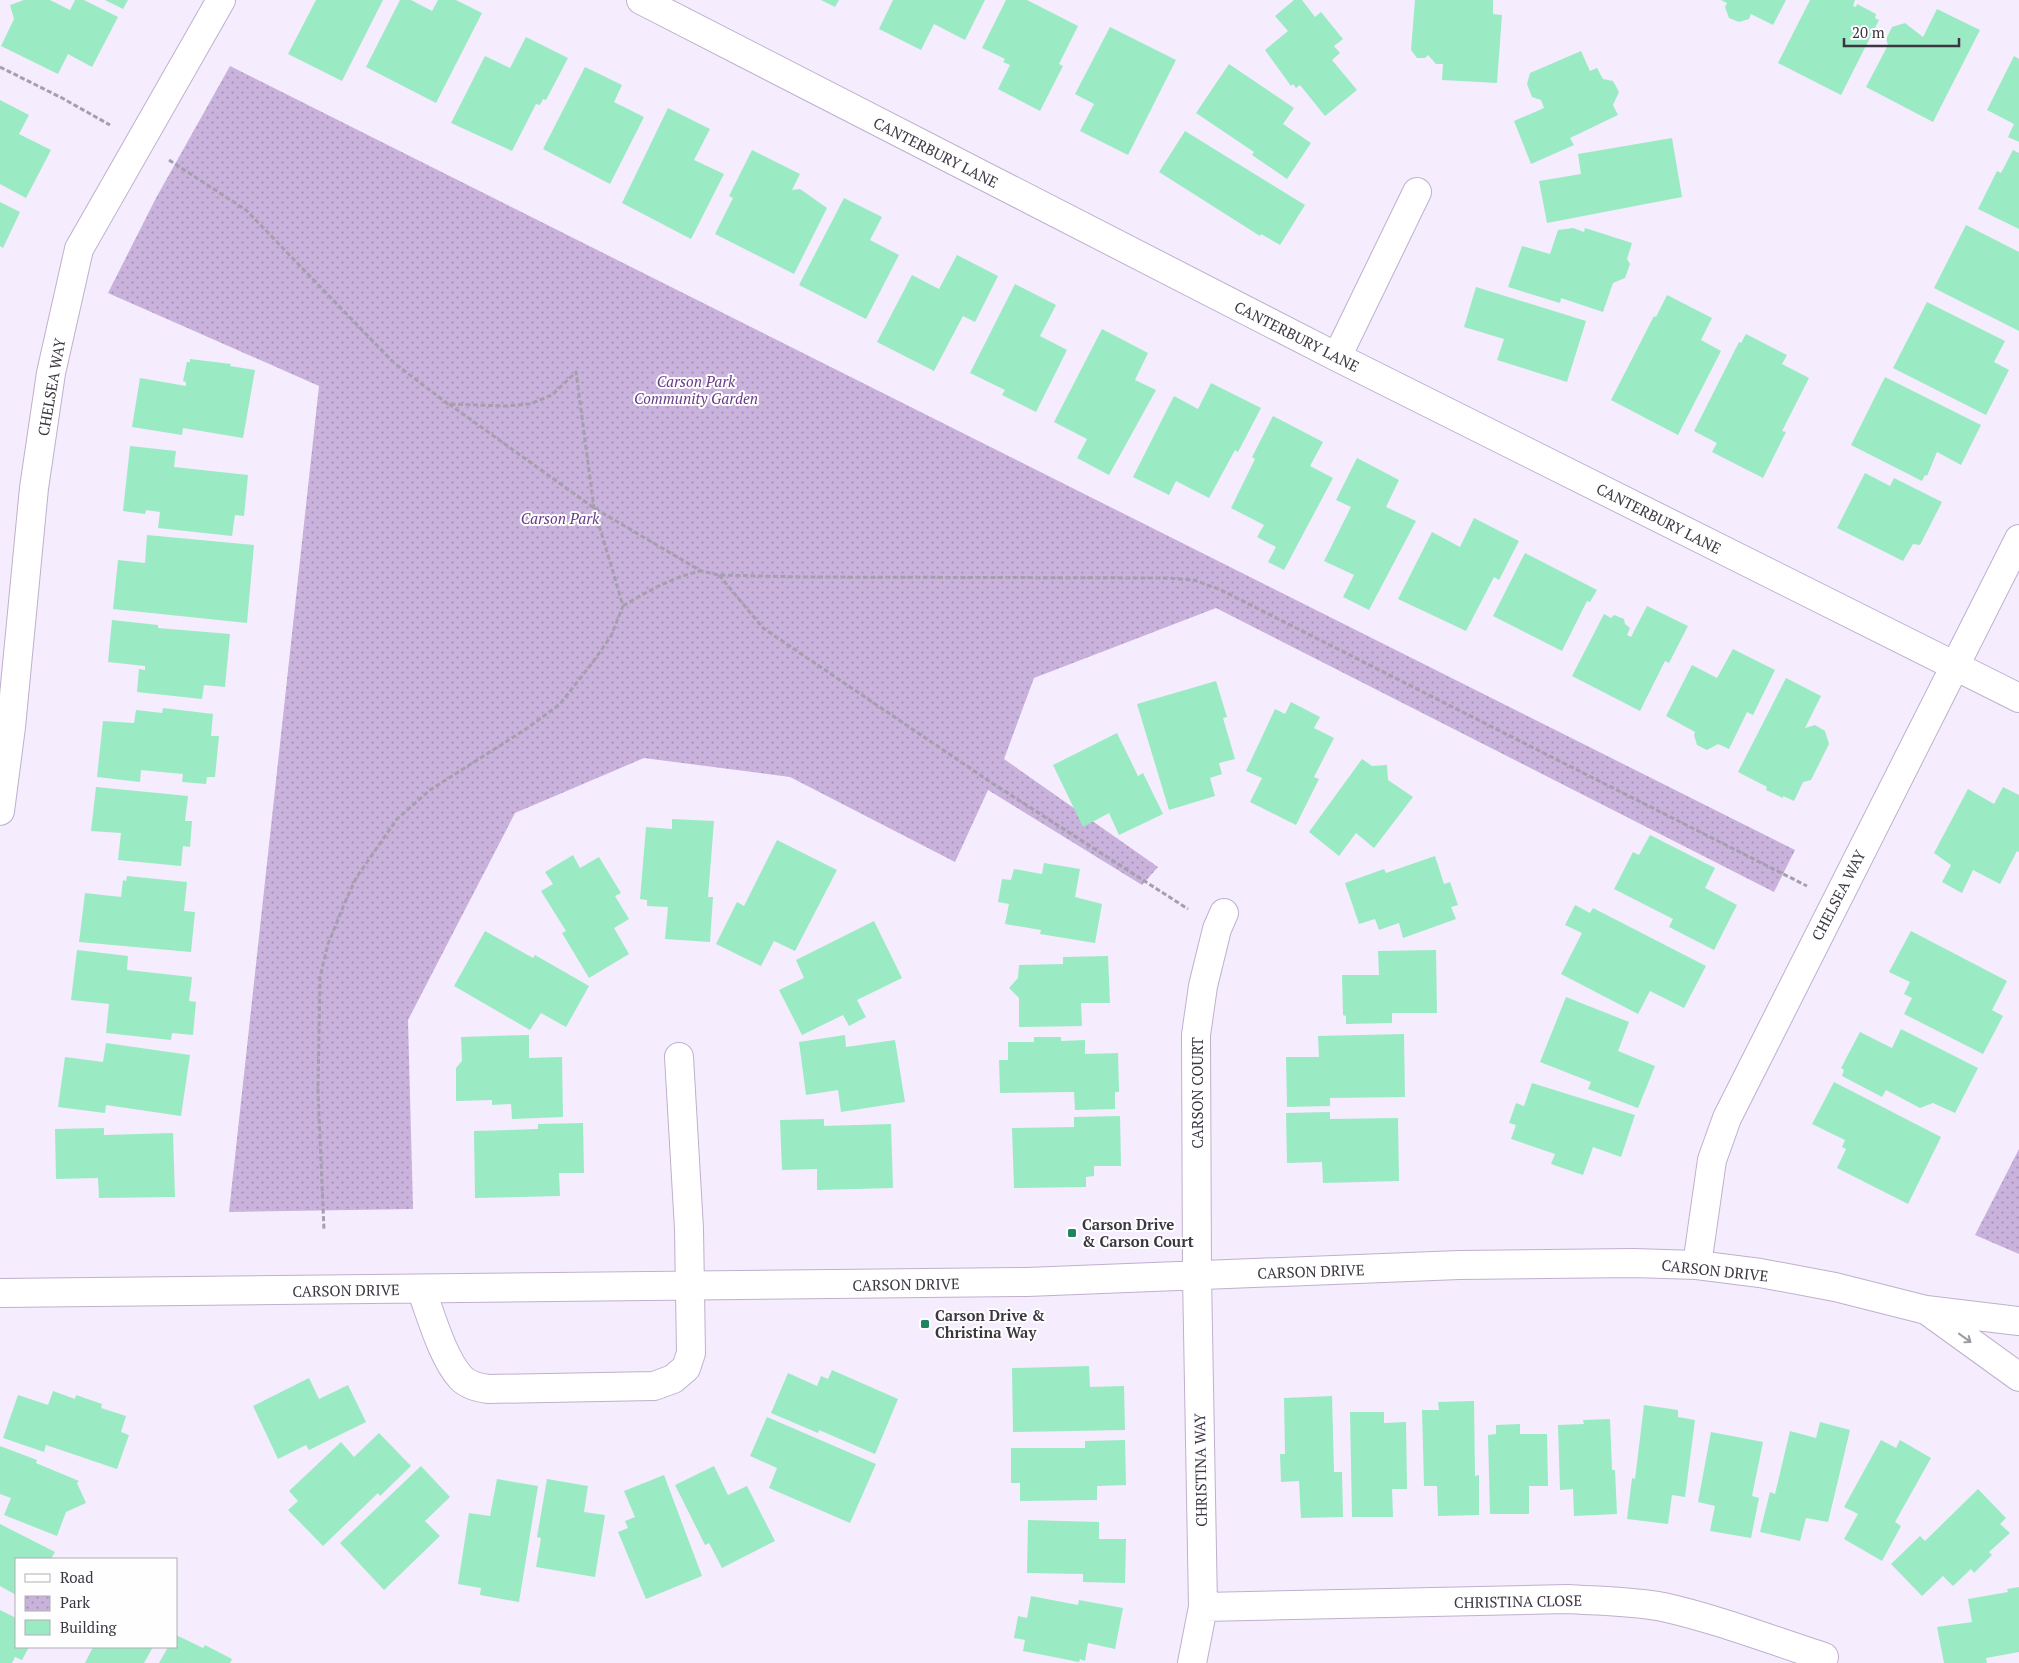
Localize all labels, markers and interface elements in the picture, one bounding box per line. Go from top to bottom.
scale bar [1844,15,1959,47]
text: 20 m [1852,22,1885,42]
street label: CANTERBURY LANE [870,112,1002,192]
street label: CANTERBURY LANE [1231,296,1363,376]
street label: CHELSEA WAY [33,336,70,438]
park label: Carson Park Community Garden [634,371,758,408]
street label: CANTERBURY LANE [1593,478,1725,558]
park label: Carson Park [521,508,600,528]
street label: CHELSEA WAY [1807,846,1870,944]
street label: CARSON COURT [1187,1037,1207,1149]
place label: Carson Drive & Carson Court [1082,1214,1194,1251]
marker: Carson Drive & Carson Court [1066,1227,1078,1239]
street label: CARSON DRIVE [1661,1254,1769,1286]
street label: CARSON DRIVE [1257,1259,1365,1283]
street label: CARSON DRIVE [852,1273,960,1295]
street label: CARSON DRIVE [292,1279,400,1301]
place label: Carson Drive & Christina Way [935,1305,1045,1342]
marker: Carson Drive & Christina Way [919,1318,931,1330]
one-way arrow [1958,1333,1972,1343]
street label: CHRISTINA WAY [1189,1413,1211,1527]
legend [15,1558,178,1648]
text: Road [60,1567,93,1587]
street label: CHRISTINA CLOSE [1454,1590,1582,1612]
text: Park [60,1592,90,1612]
text: Building [60,1617,118,1637]

